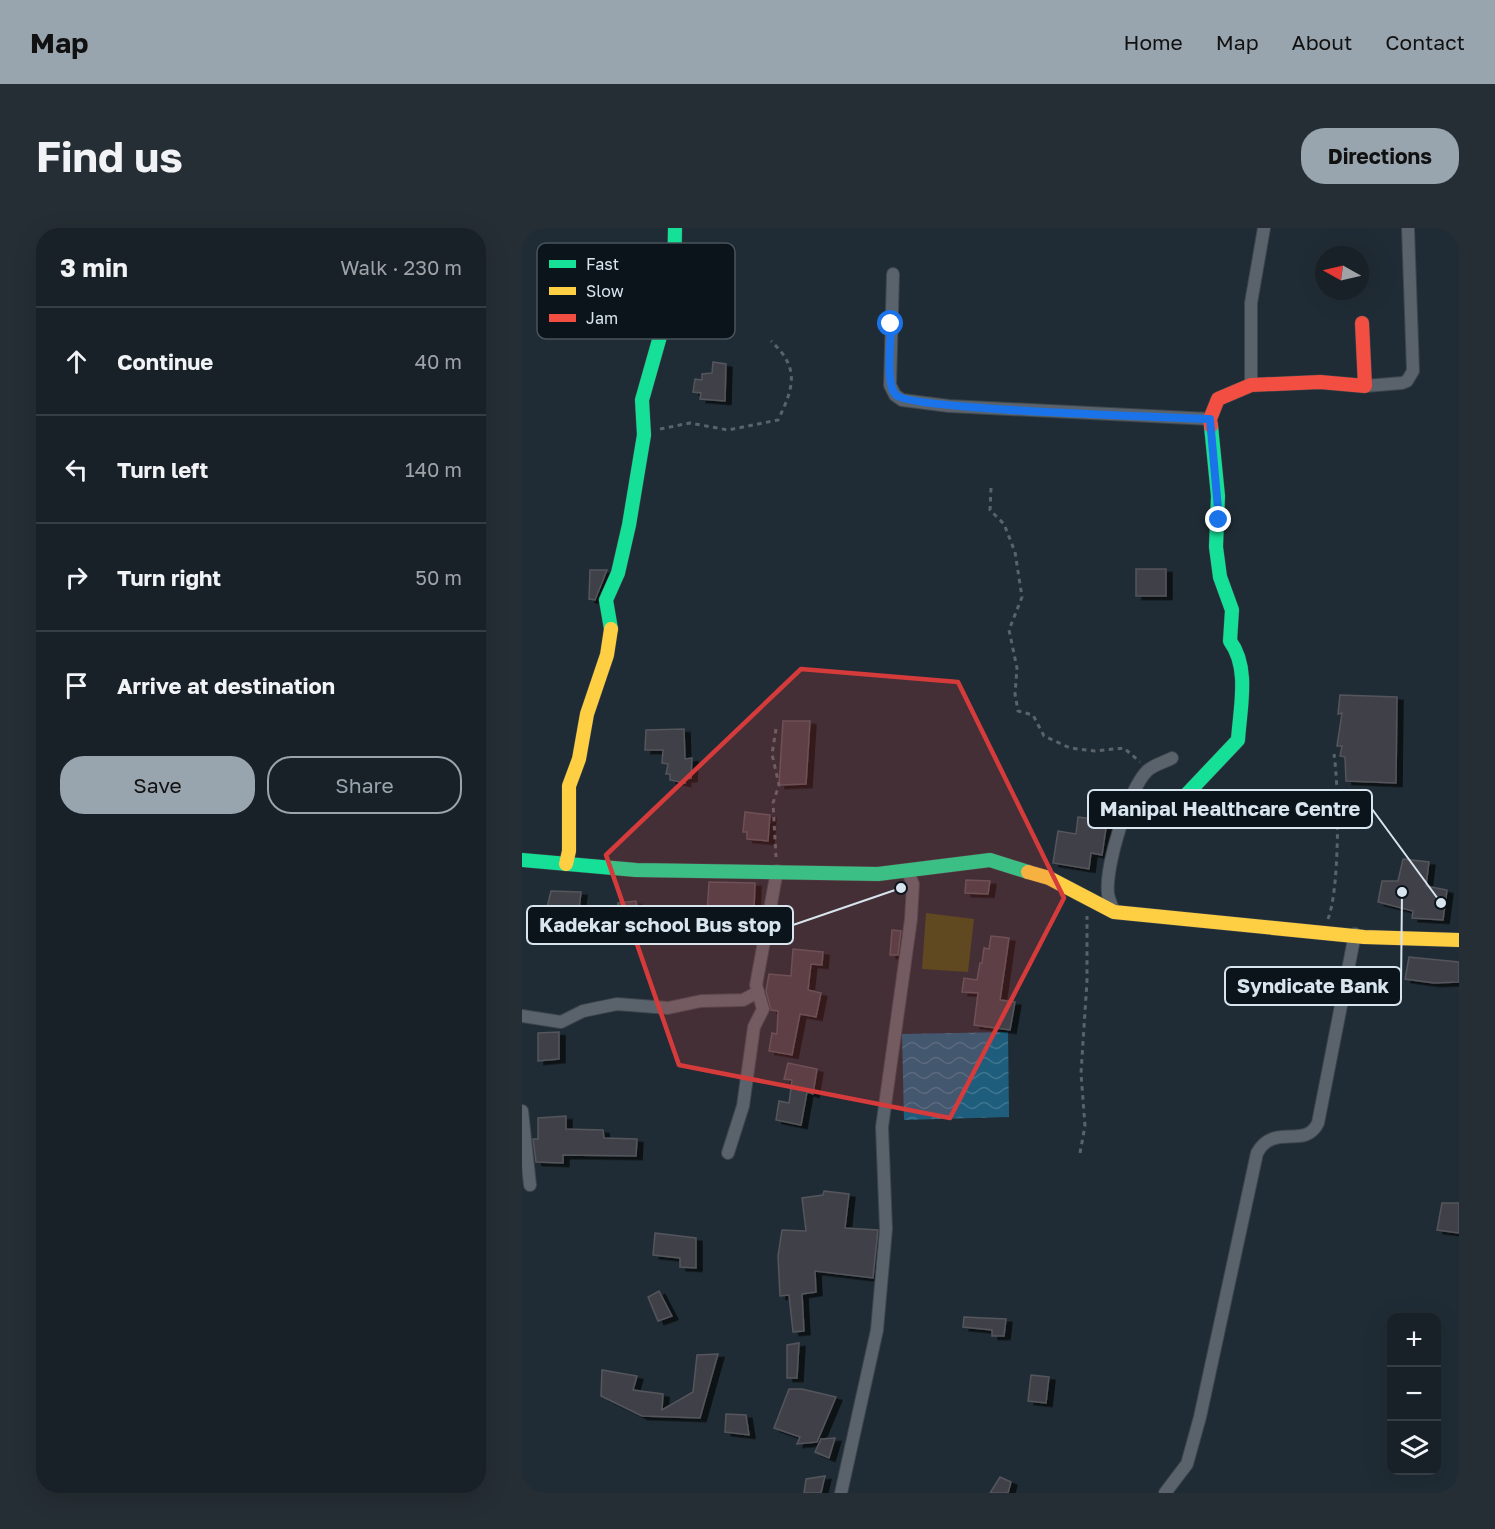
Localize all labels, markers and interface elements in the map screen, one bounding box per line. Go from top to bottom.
text: Map [30,26,88,59]
text: Home [1123,29,1183,55]
text: Map [1216,29,1259,55]
text: About [1292,29,1352,55]
text: Contact [1385,29,1465,55]
button: Directions [1301,128,1459,184]
text: Find us [36,131,183,181]
legend [537,243,735,339]
north arrow [1315,246,1369,300]
text: 3 min [60,252,128,283]
text: Fast [586,254,619,274]
text: Walk · 230 m [340,255,462,279]
text: Slow [586,281,624,301]
text: Jam [586,308,618,328]
route start [877,310,903,336]
icon: ahead [60,345,93,378]
text: Continue [117,348,213,375]
text: 40 m [415,349,462,373]
icon: left [60,453,93,486]
text: Turn left [117,456,208,483]
text: 140 m [405,457,462,481]
route end [1205,506,1231,532]
icon: right [60,561,93,594]
text: Turn right [117,564,221,591]
text: 50 m [415,565,462,589]
icon: arrive [60,669,93,702]
text: Arrive at destination [117,672,335,699]
button: Save [60,756,255,814]
button: Share [267,756,462,814]
callout: Manipal Healthcare Centre [1088,790,1372,828]
text: Manipal Healthcare Centre [1100,796,1360,820]
callout: Kadekar school Bus stop [527,906,793,944]
text: Kadekar school Bus stop [539,912,781,936]
callout: Syndicate Bank [1225,967,1401,1005]
text: Syndicate Bank [1237,973,1390,997]
map controls [1387,1313,1441,1475]
button: + [1387,1313,1441,1367]
button: − [1387,1367,1441,1421]
button: layers [1387,1421,1441,1475]

